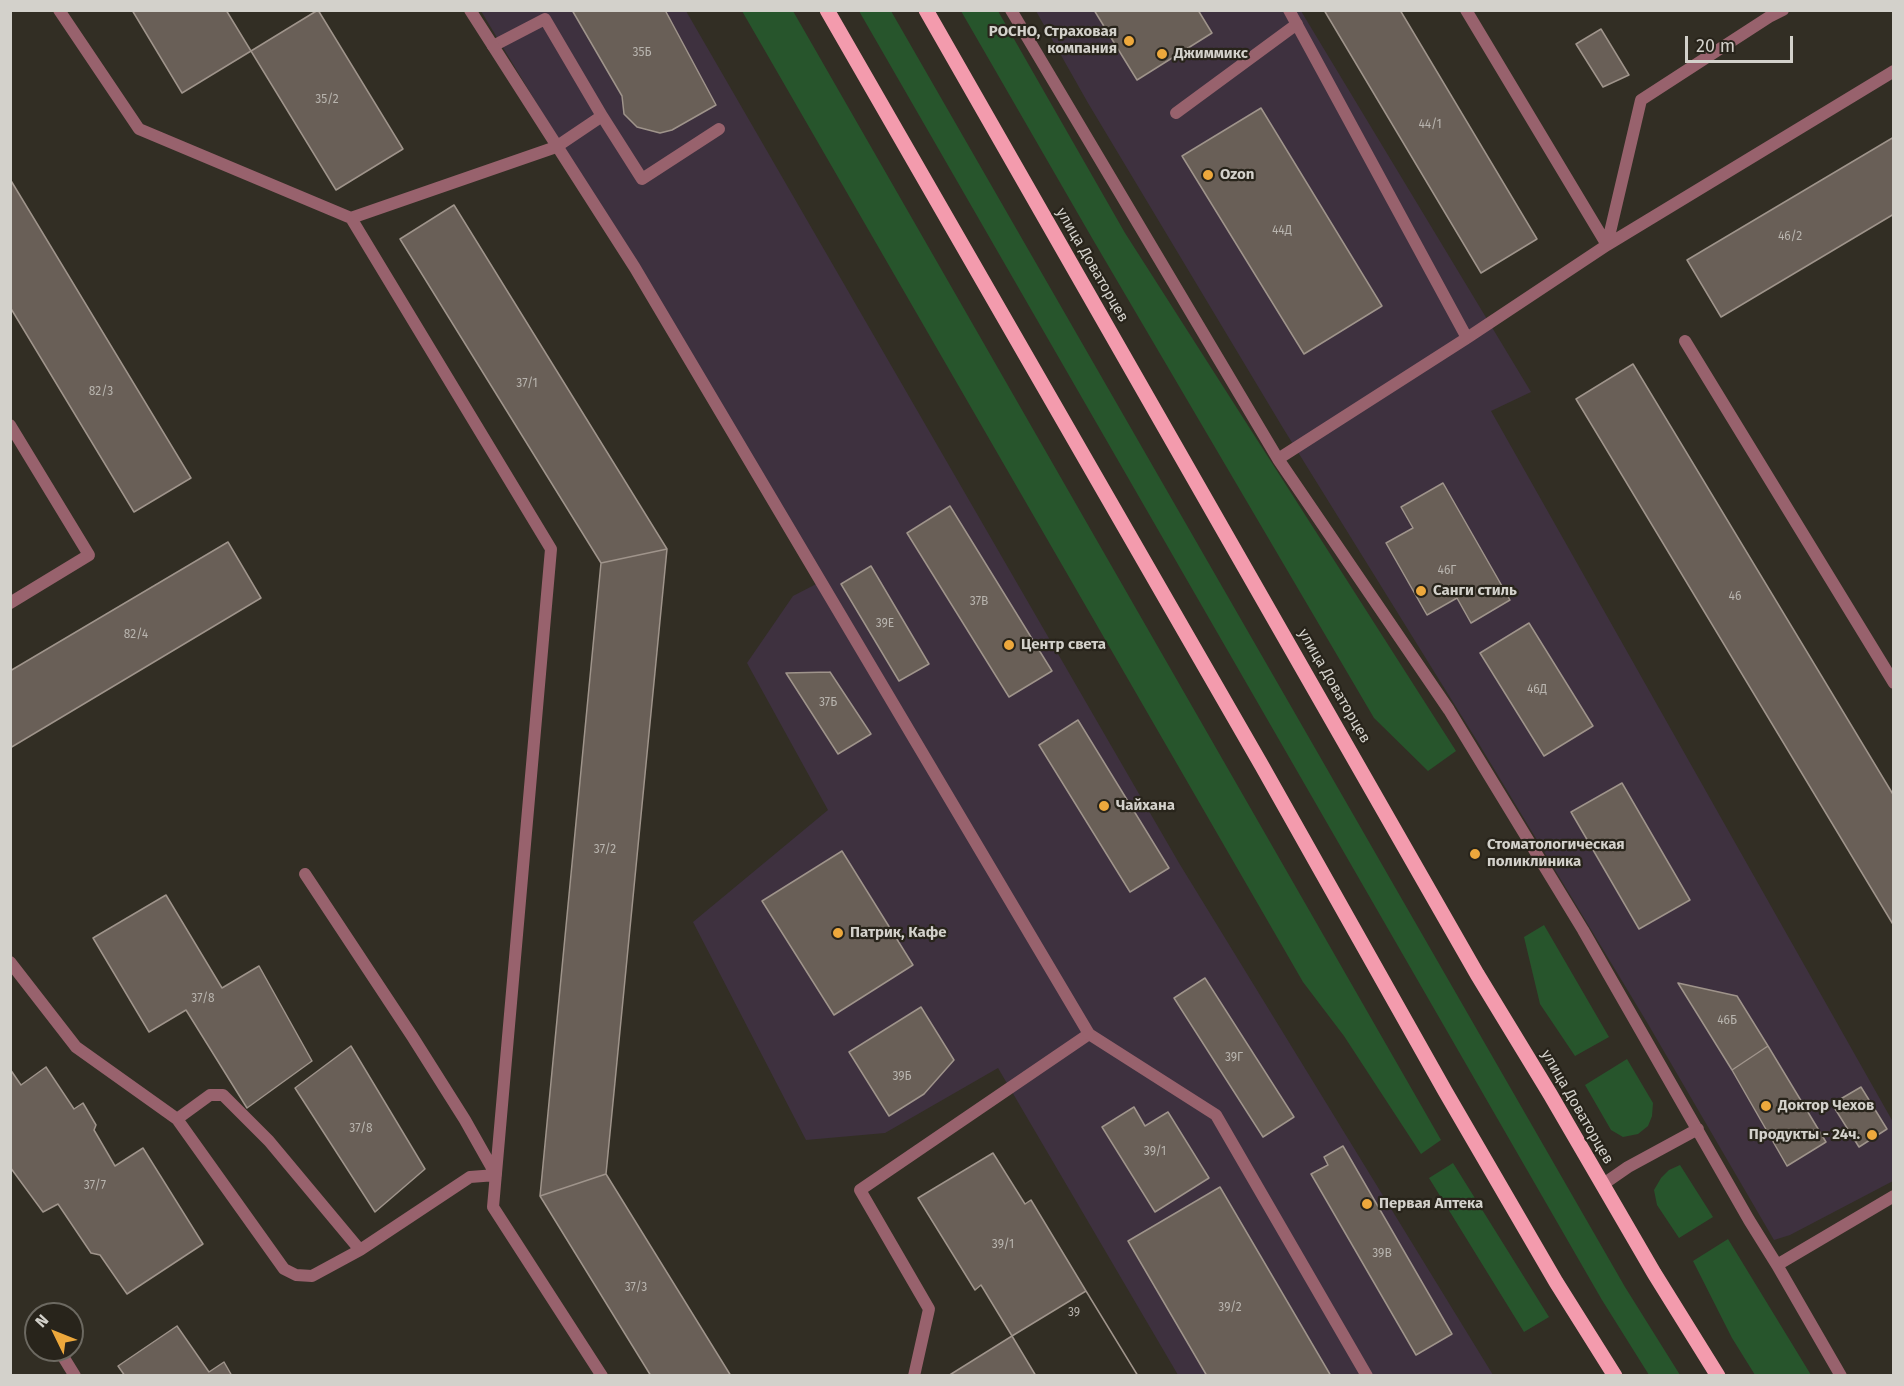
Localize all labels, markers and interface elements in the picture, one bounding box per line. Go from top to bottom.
place label: РОСНО, Страховая компания [989,23,1117,58]
scale bar [1688,24,1796,62]
marker: РОСНО, Страховая компания [1122,34,1136,48]
text: 20 m [1696,35,1735,57]
place label: Джиммикс [1174,45,1248,63]
house number: 35Б [633,46,651,60]
marker: Джиммикс [1155,47,1169,61]
house number: 35/2 [315,93,339,107]
house number: 44/1 [1418,118,1442,132]
place label: Ozon [1220,166,1254,184]
marker: Ozon [1201,168,1215,182]
street label: улица Доваторцев [1052,205,1132,325]
house number: 44Д [1272,224,1292,238]
house number: 46/2 [1778,230,1802,244]
house number: 37/1 [516,377,538,391]
house number: 82/3 [89,385,113,399]
house number: 46Г [1438,564,1456,578]
place label: Санги стиль [1433,582,1517,600]
marker: Санги стиль [1414,584,1428,598]
house number: 46 [1729,590,1741,604]
house number: 37В [970,595,988,609]
house number: 39Е [876,617,894,631]
street label: улица Доваторцев [1294,626,1374,746]
house number: 82/4 [124,628,148,642]
place label: Центр света [1021,636,1106,654]
marker: Центр света [1002,638,1016,652]
house number: 46Д [1527,683,1547,697]
house number: 37Б [819,696,837,710]
place label: Чайхана [1116,797,1175,815]
marker: Чайхана [1097,799,1111,813]
place label: Стоматологическая поликлиника [1487,836,1625,871]
house number: 37/2 [594,843,616,857]
marker: Стоматологическая поликлиника [1468,847,1482,861]
place label: Патрик, Кафе [850,924,947,942]
marker: Патрик, Кафе [831,926,845,940]
house number: 37/8 [191,992,215,1006]
house number: 46Б [1717,1014,1737,1028]
street label: улица Доваторцев [1537,1047,1617,1167]
house number: 39Г [1225,1051,1243,1065]
house number: 39Б [892,1070,912,1084]
place label: Доктор Чехов [1778,1097,1874,1115]
marker: Доктор Чехов [1759,1099,1773,1113]
house number: 37/8 [349,1122,373,1136]
place label: Продукты - 24ч. [1749,1126,1860,1144]
marker: Продукты - 24ч. [1865,1128,1879,1142]
house number: 39/1 [1144,1145,1166,1159]
house number: 37/7 [84,1179,106,1193]
place label: Первая Аптека [1379,1195,1483,1213]
marker: Первая Аптека [1360,1197,1374,1211]
house number: 39/1 [992,1238,1014,1252]
house number: 39В [1372,1247,1392,1261]
house number: 37/3 [625,1281,647,1295]
house number: 39/2 [1218,1301,1242,1315]
north arrow [24,1302,84,1362]
house number: 39 [1068,1306,1080,1320]
text: N [31,1310,52,1331]

